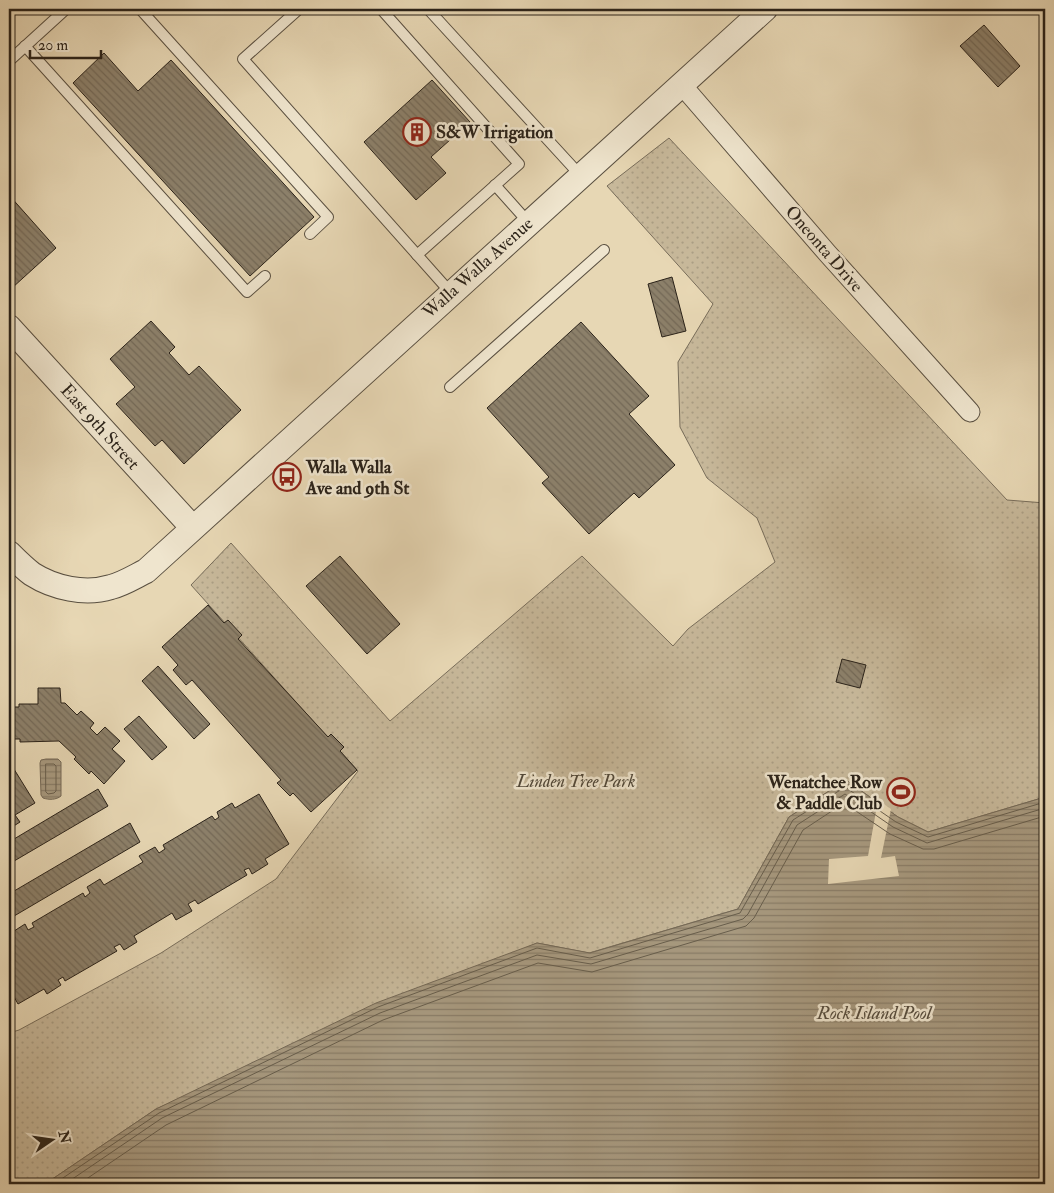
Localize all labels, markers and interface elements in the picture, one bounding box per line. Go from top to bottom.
scale bar [30,28,101,60]
text: 20 m [38,36,68,55]
building icon: S&W Irrigation [402,117,432,147]
place label: S&W Irrigation [436,121,554,144]
street label: Oneonta Drive [780,201,868,297]
street label: Walla Walla Avenue [417,212,539,324]
street label: East 9th Street [55,379,145,475]
place label: Walla Walla Ave and 9th St [305,456,409,500]
bus stop icon: Walla Walla Ave and 9th St [272,462,302,492]
park label: Linden Tree Park [516,770,635,793]
place label: Wenatchee Row & Paddle Club [766,771,883,815]
sports icon: Wenatchee Row & Paddle Club [886,777,916,807]
water label: Rock Island Pool [816,1001,933,1025]
north arrow [28,1116,78,1166]
text: N [54,1128,74,1146]

